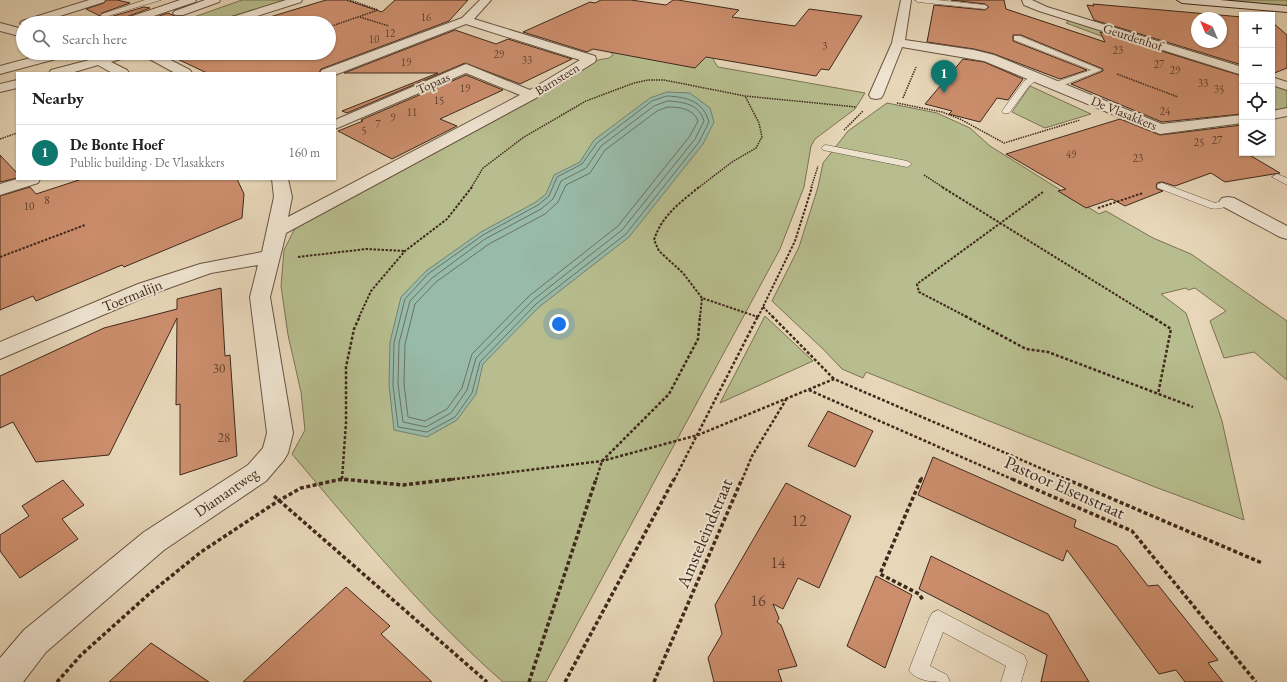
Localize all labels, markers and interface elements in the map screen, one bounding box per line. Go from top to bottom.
house number: 16 [421,10,432,24]
north arrow [1191,12,1227,48]
map controls [1239,12,1275,156]
button: + [1239,12,1275,48]
search box [16,16,336,60]
street label: Geurdenhof [1101,19,1167,55]
house number: 12 [385,26,396,40]
icon: search [30,27,52,49]
text: Search here [62,29,127,48]
house number: 10 [369,32,379,46]
house number: 3 [822,39,828,53]
house number: 23 [1113,43,1123,57]
house number: 29 [494,47,505,61]
button: − [1239,48,1275,84]
house number: 33 [522,53,532,67]
house number: 19 [401,55,412,69]
house number: 27 [1154,57,1165,71]
street label: Barnsteen [532,59,582,99]
pin: 1 [931,60,957,93]
house number: 29 [1170,63,1181,77]
street label: Topaas [414,68,452,98]
house number: 33 [1198,76,1208,90]
house number: 19 [460,81,471,95]
house number: 35 [1214,82,1224,96]
button: locate [1239,84,1275,120]
text: Nearby [32,87,84,109]
street label: De Vlasakkers [1088,92,1160,134]
house number: 15 [434,93,444,107]
house number: 24 [1160,104,1171,118]
house number: 11 [407,105,417,119]
house number: 9 [390,110,396,124]
house number: 7 [375,117,381,131]
button: layers [1239,120,1275,156]
house number: 5 [361,123,367,137]
house number: 27 [1212,133,1223,147]
text: De Bonte Hoef [70,135,163,154]
house number: 25 [1194,135,1204,149]
text: 1 [42,144,48,161]
text: 160 m [289,144,320,161]
house number: 49 [1066,147,1077,161]
house number: 23 [1133,151,1143,165]
text: Public building · De Vlasakkers [70,154,224,171]
house number: 8 [44,193,50,207]
house number: 10 [24,199,34,213]
street label: Toermalijn [99,274,165,316]
your location [549,314,569,334]
house number: 30 [213,360,225,377]
house number: 28 [218,429,230,446]
street label: Pastoor Elsenstraat [1001,450,1129,524]
street label: Diamantweg [190,463,262,521]
street label: Amsteleindstraat [670,474,738,592]
house number: 12 [791,510,807,531]
house number: 14 [770,552,786,573]
house number: 16 [750,590,766,611]

